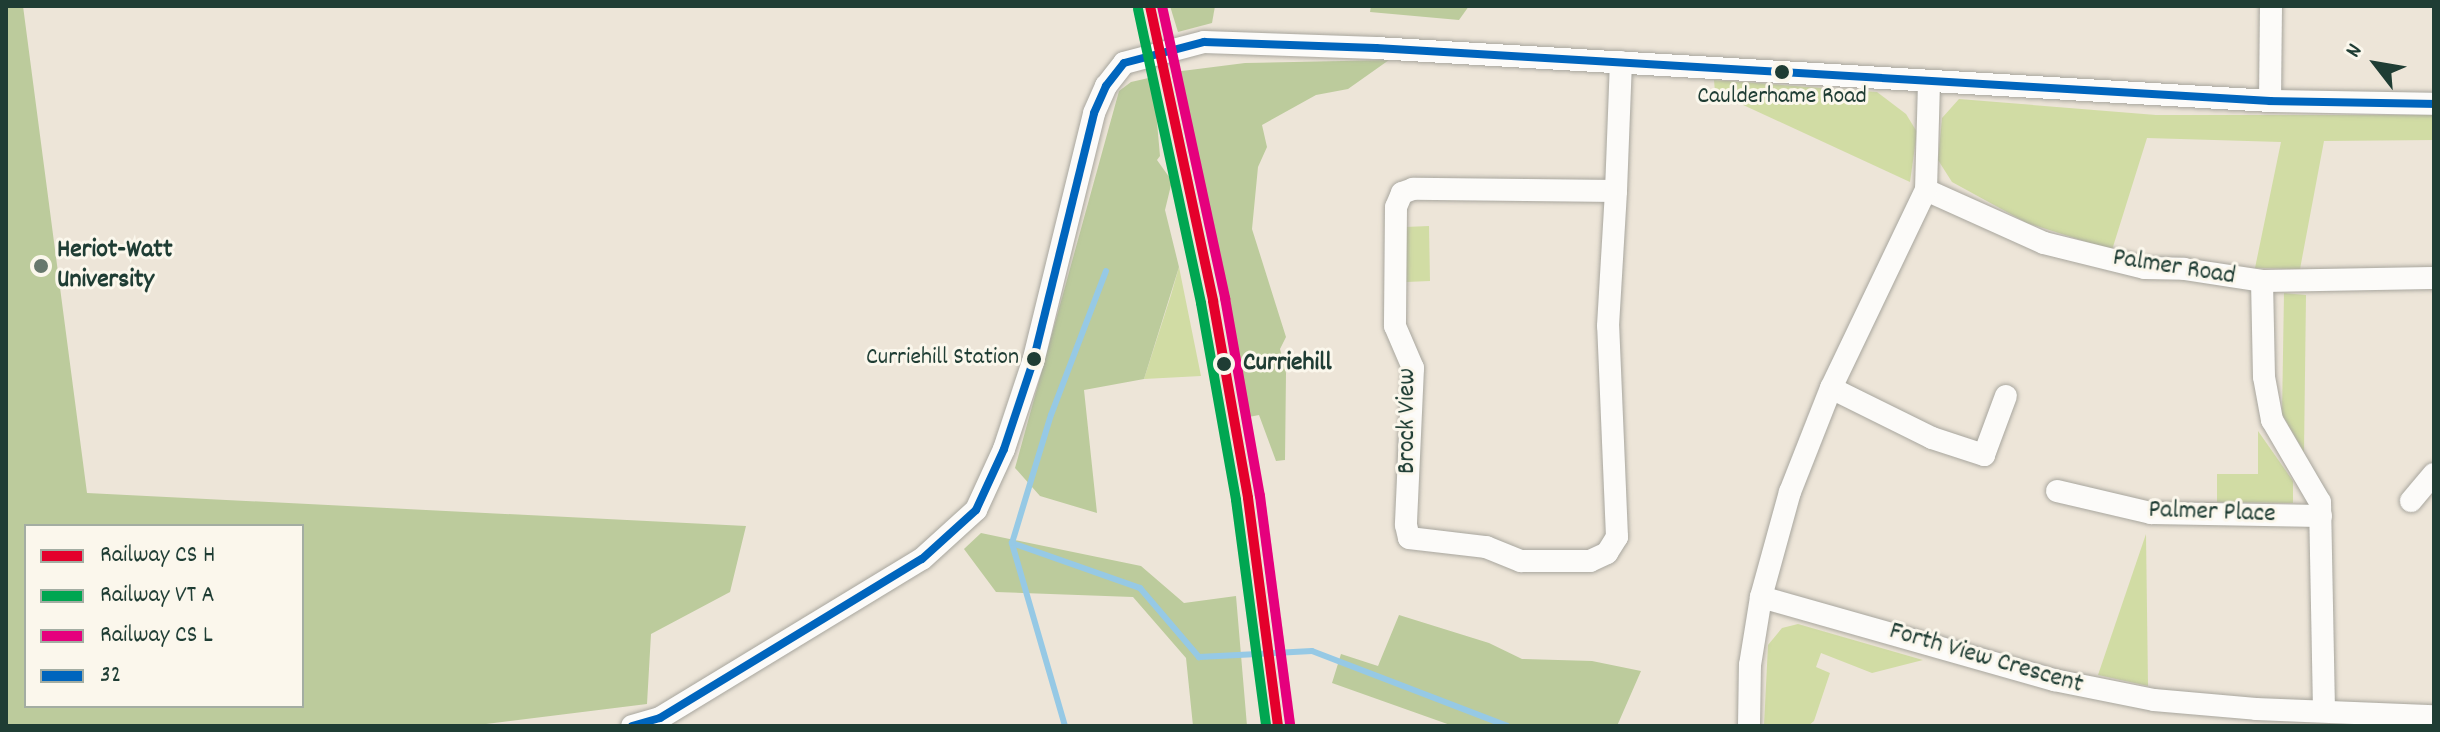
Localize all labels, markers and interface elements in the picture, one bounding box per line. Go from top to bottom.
north arrow [2336,24,2416,104]
text: N [2339,39,2371,64]
marker: Caulderhame Road [1774,64,1790,80]
place label: Caulderhame Road [1697,84,1867,112]
place label: Heriot-Watt University [57,235,173,296]
street label: Palmer Road [2110,243,2238,293]
marker: Heriot-Watt University [32,257,50,275]
place label: Curriehill Station [866,345,1019,373]
place label: Curriehill [1243,348,1332,380]
marker: Curriehill Station [1026,351,1042,367]
marker: Curriehill [1212,352,1236,376]
street label: Brock View [1392,368,1424,474]
street label: Palmer Place [2148,495,2276,531]
legend [24,524,304,708]
text: Railway CS H [100,539,215,573]
text: Railway VT A [100,579,215,613]
street label: Forth View Crescent [1886,616,2086,702]
text: Railway CS L [100,619,213,653]
text: 32 [100,659,121,693]

